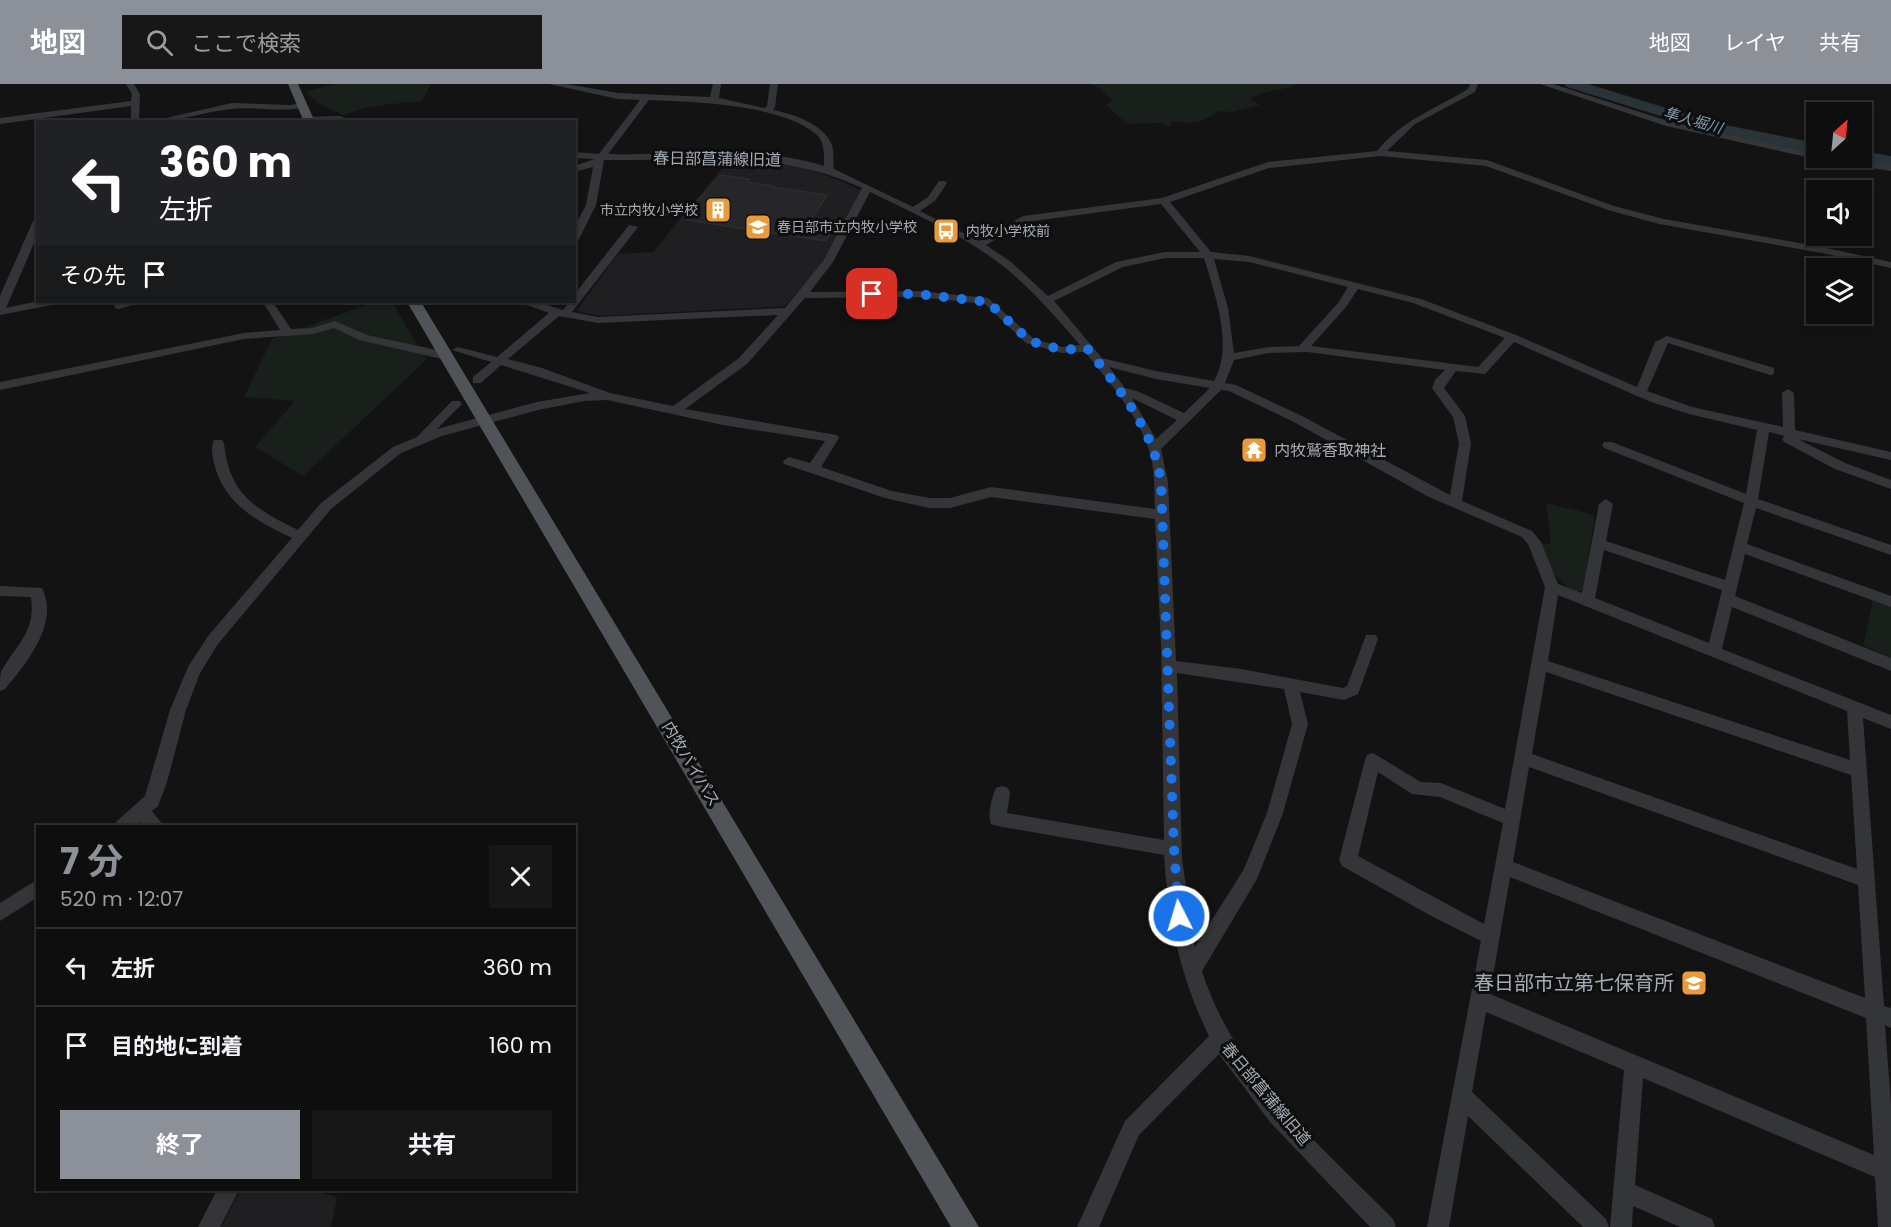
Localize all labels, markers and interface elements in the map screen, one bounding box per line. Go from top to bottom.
search box [122,15,542,69]
text: 地図 [30,23,86,62]
icon: search [143,26,176,59]
text: ここで検索 [191,28,301,59]
text: 地図 [1649,28,1691,57]
text: レイヤ [1724,28,1786,57]
text: 共有 [1819,28,1861,57]
water label: 隼人堀川 [1661,102,1727,139]
north arrow [1806,102,1872,168]
map controls [1806,102,1872,324]
text: 360 m [159,133,292,192]
icon: left [60,144,138,222]
street label: 春日部菖蒲線旧道 [653,146,781,172]
button: sound [1806,180,1872,246]
text: 左折 [159,191,213,228]
building icon: 市立内牧小学校 [703,195,733,225]
place label: 市立内牧小学校 [600,200,698,220]
school or university icon: 春日部市立内牧小学校 [743,212,773,242]
bus stop icon: 内牧小学校前 [931,216,961,246]
place label: 春日部市立内牧小学校 [777,217,917,237]
place label: 内牧小学校前 [966,221,1050,241]
icon: arrive [138,258,171,291]
button: layers [1806,258,1872,324]
text: その先 [60,260,126,291]
pin [846,268,897,319]
icon: arrive [855,277,888,310]
temple icon: 内牧鷲香取神社 [1239,435,1269,465]
place label: 内牧鷲香取神社 [1274,439,1386,462]
street label: 内牧バイパス [657,717,725,811]
text: 7 分 [60,836,123,887]
button: close [489,845,552,908]
position arrow [1147,884,1211,948]
text: 520 m · 12:07 [60,885,183,913]
icon: left [60,951,93,984]
text: 360 m [483,952,552,983]
text: 左折 [111,953,155,984]
school or university icon: 春日部市立第七保育所 [1679,968,1709,998]
place label: 春日部市立第七保育所 [1474,969,1674,997]
icon: arrive [60,1029,93,1062]
text: 160 m [489,1030,552,1061]
text: 目的地に到着 [111,1031,243,1062]
street label: 春日部菖蒲線旧道 [1216,1038,1316,1150]
button: 終了 [60,1110,300,1179]
button: 共有 [312,1110,552,1179]

